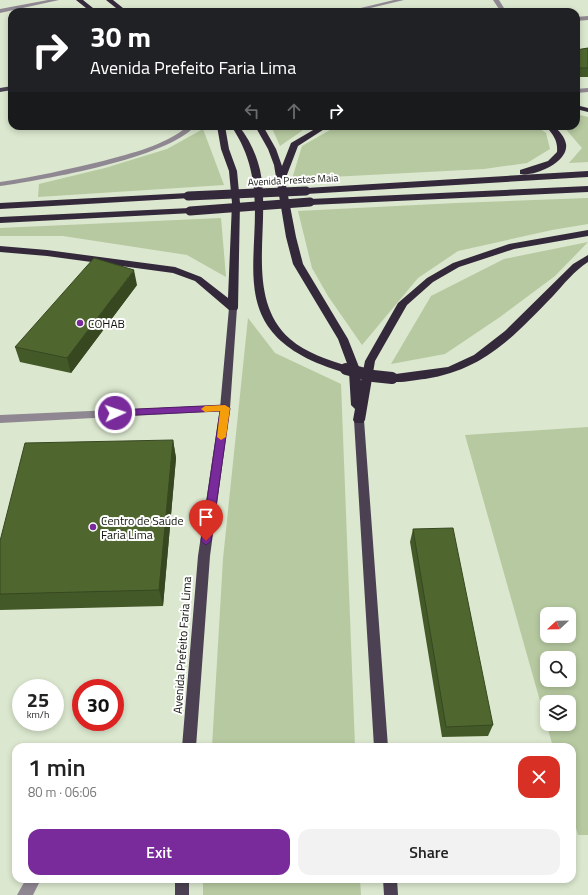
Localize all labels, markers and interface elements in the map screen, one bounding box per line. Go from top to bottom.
text: 30 m [90,15,151,58]
icon: right [24,24,76,76]
text: Avenida Prefeito Faria Lima [90,54,296,81]
icon: left [241,100,263,122]
icon: ahead [283,100,305,122]
icon: right [325,100,347,122]
street label: Avenida Prestes Maia [247,170,339,190]
place label: COHAB [88,314,125,333]
marker: COHAB [75,318,85,328]
position arrow [94,392,136,434]
pin [189,500,223,541]
icon: arrive [195,506,217,528]
place label: Centro de Saúde Faria Lima [101,511,183,544]
marker: Centro de Saúde Faria Lima [88,522,98,532]
street label: Avenida Prefeito Faria Lima [168,576,196,714]
north arrow [540,607,576,643]
map controls [540,607,576,731]
button: search [540,651,576,687]
speed limit sign: 30 [72,679,124,731]
text: 25 [27,684,49,715]
button: layers [540,695,576,731]
text: km/h [27,707,49,722]
text: 1 min [28,749,86,785]
button: close [518,756,560,798]
text: 80 m · 06:06 [28,782,97,802]
button: Exit [28,829,290,875]
button: Share [298,829,560,875]

